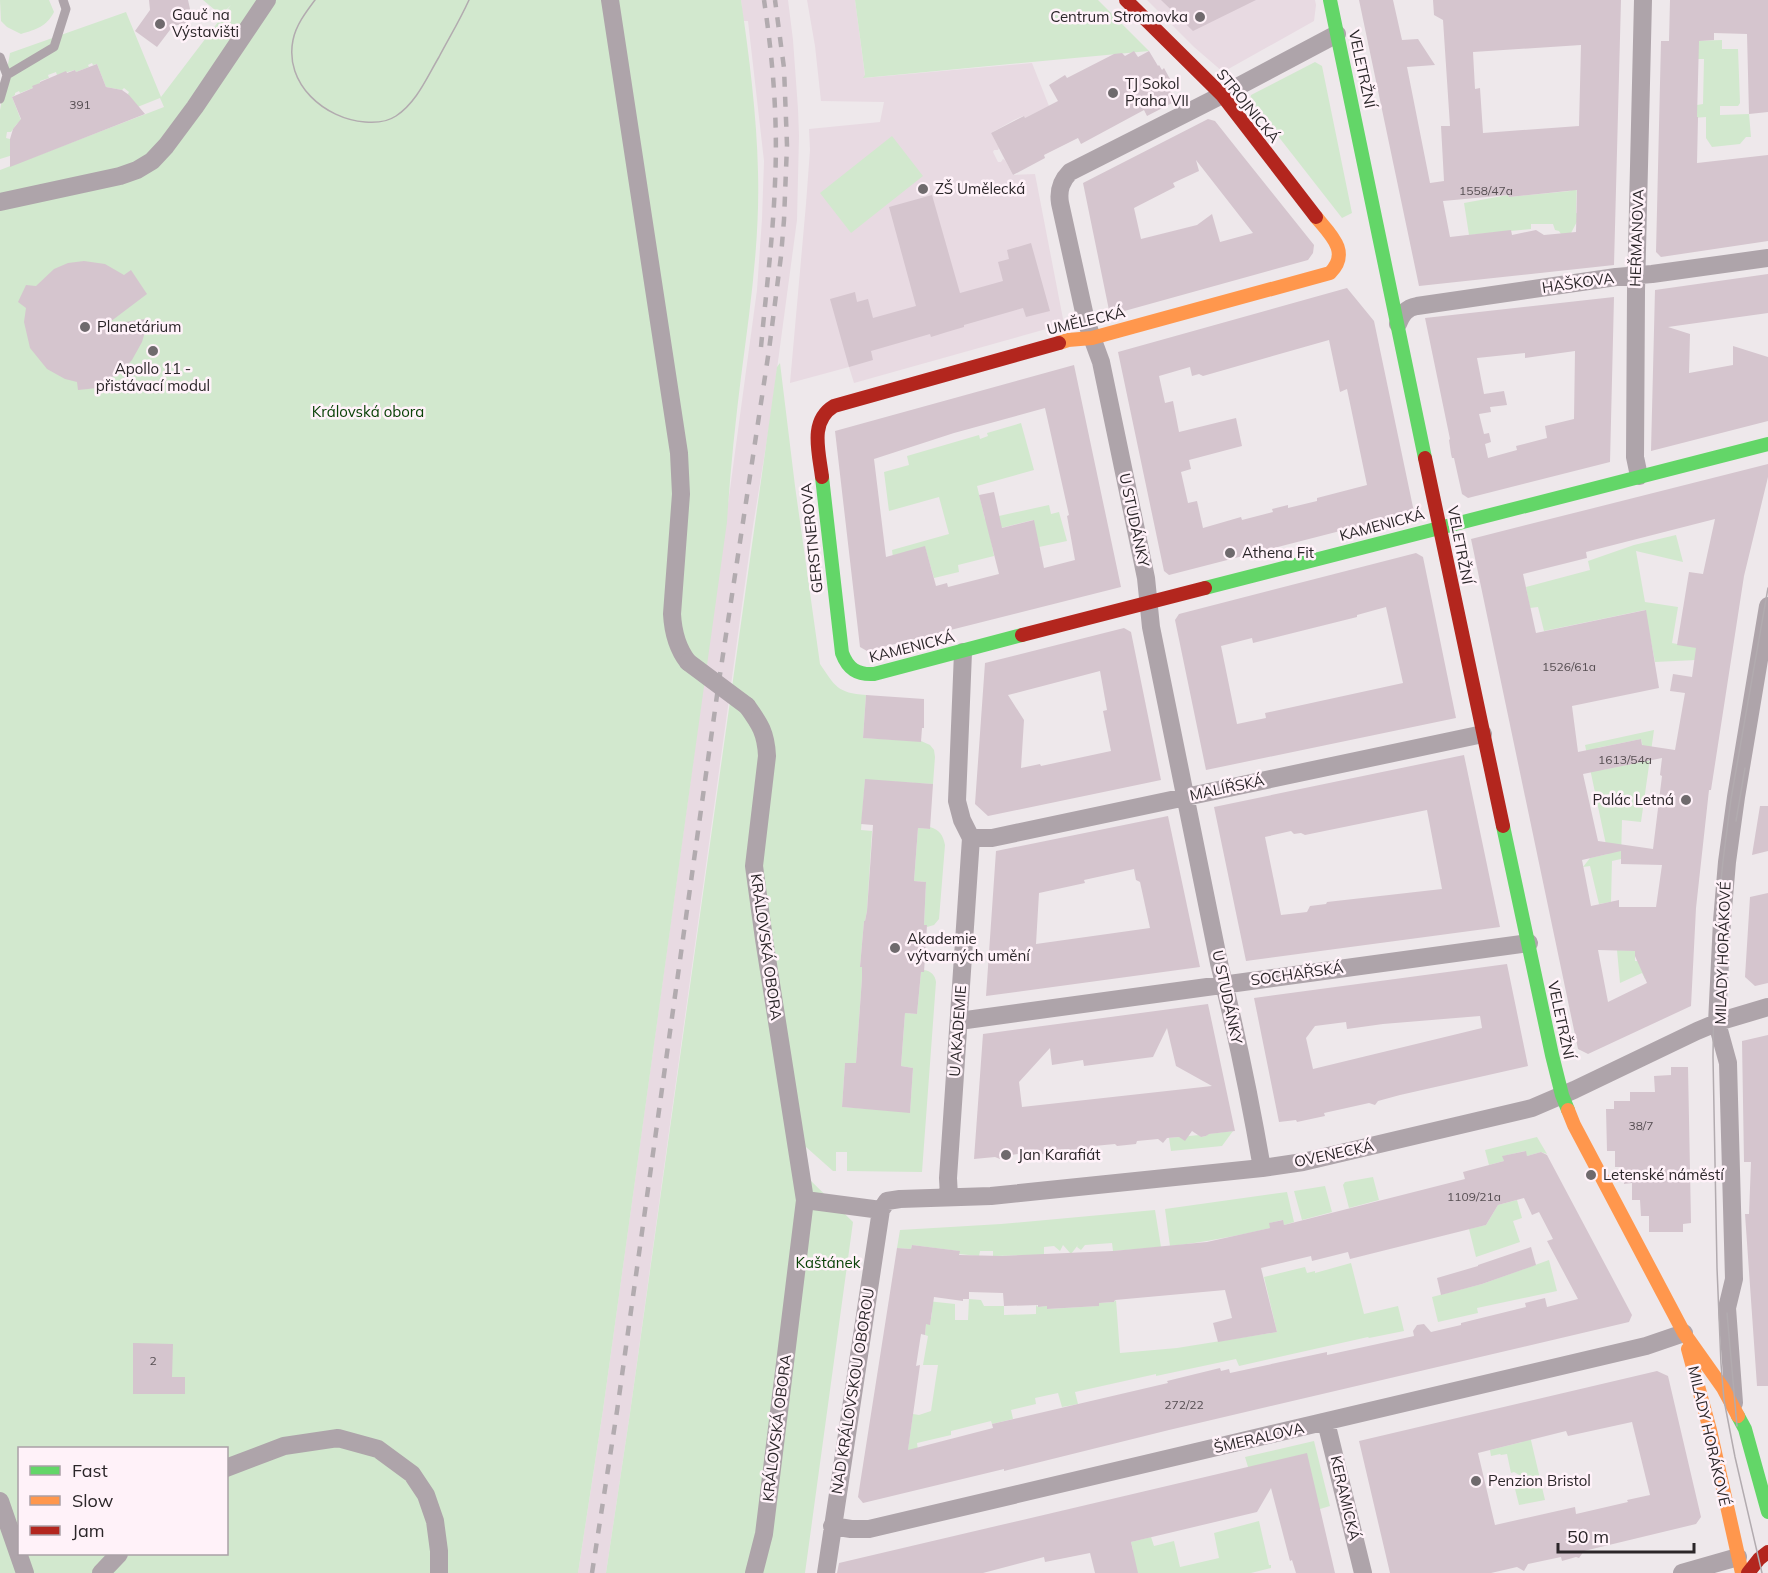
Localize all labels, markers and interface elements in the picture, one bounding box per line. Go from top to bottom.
place label: Gauč na Výstavišti [172,5,239,41]
place label: Centrum Stromovka [1050,7,1188,26]
marker: Centrum Stromovka [1193,10,1207,24]
marker: Gauč na Výstavišti [153,17,167,31]
street label: VELETRŽNÍ [1345,28,1380,111]
street label: STROJNICKÁ [1213,65,1284,147]
place label: TJ Sokol Praha VII [1125,74,1189,110]
marker: TJ Sokol Praha VII [1106,86,1120,100]
house number: 391 [69,97,91,112]
place label: ZŠ Umělecká [935,179,1025,198]
marker: ZŠ Umělecká [916,182,930,196]
house number: 1558/47a [1459,183,1513,198]
street label: HEŘMANOVA [1625,189,1648,287]
street label: HAŠKOVA [1541,268,1615,297]
street label: UMĚLECKÁ [1045,302,1127,339]
place label: Planetárium [97,317,181,336]
marker: Planetárium [78,320,92,334]
marker: Apollo 11 - přistávací modul [146,344,160,358]
place label: Apollo 11 - přistávací modul [96,359,210,395]
park label: Královská obora [312,402,424,421]
street label: U STUDÁNKY [1115,471,1154,569]
street label: GERSTNEROVA [796,482,827,594]
street label: KAMENICKÁ [1337,504,1426,545]
street label: VELETRŽNÍ [1444,504,1478,587]
place label: Athena Fit [1242,543,1314,562]
marker: Athena Fit [1223,546,1237,560]
street label: KAMENICKÁ [867,627,957,666]
house number: 1526/61a [1542,659,1596,674]
house number: 1613/54a [1598,752,1652,767]
street label: MALÍŘSKÁ [1188,770,1266,805]
place label: Palác Letná [1592,790,1674,809]
marker: Palác Letná [1679,793,1693,807]
street label: KRÁLOVSKÁ OBORA [747,872,786,1022]
street label: MILADY HORÁKOVÉ [1711,881,1734,1025]
place label: Akademie výtvarných umění [907,929,1031,965]
marker: Akademie výtvarných umění [888,941,902,955]
street label: U STUDÁNKY [1208,948,1247,1046]
street label: SOCHAŘSKÁ [1249,958,1345,989]
street label: VELETRŽNÍ [1544,979,1579,1062]
street label: U AKADEMIE [945,984,970,1077]
house number: 38/7 [1628,1118,1654,1133]
street label: OVENECKÁ [1292,1136,1375,1171]
place label: Jan Karafiát [1018,1145,1100,1164]
marker: Jan Karafiát [999,1148,1013,1162]
place label: Letenské náměstí [1603,1165,1725,1184]
marker: Letenské náměstí [1584,1168,1598,1182]
house number: 1109/21a [1447,1189,1501,1204]
park label: Kaštánek [796,1253,861,1272]
street label: NAD KRÁLOVSKOU OBOROU [827,1287,878,1495]
house number: 2 [149,1353,157,1368]
street label: KRÁLOVSKÁ OBORA [758,1353,795,1503]
street label: MILADY HORÁKOVÉ [1684,1364,1735,1508]
house number: 272/22 [1164,1397,1204,1412]
street label: ŠMERALOVA [1212,1418,1306,1457]
legend [18,1447,228,1555]
street label: KERAMICKÁ [1326,1454,1364,1542]
text: Fast [72,1459,108,1482]
place label: Penzion Bristol [1488,1471,1591,1490]
marker: Penzion Bristol [1469,1474,1483,1488]
text: Slow [72,1489,114,1512]
scale bar [1558,1516,1694,1554]
text: Jam [72,1519,105,1542]
text: 50 m [1567,1525,1609,1548]

